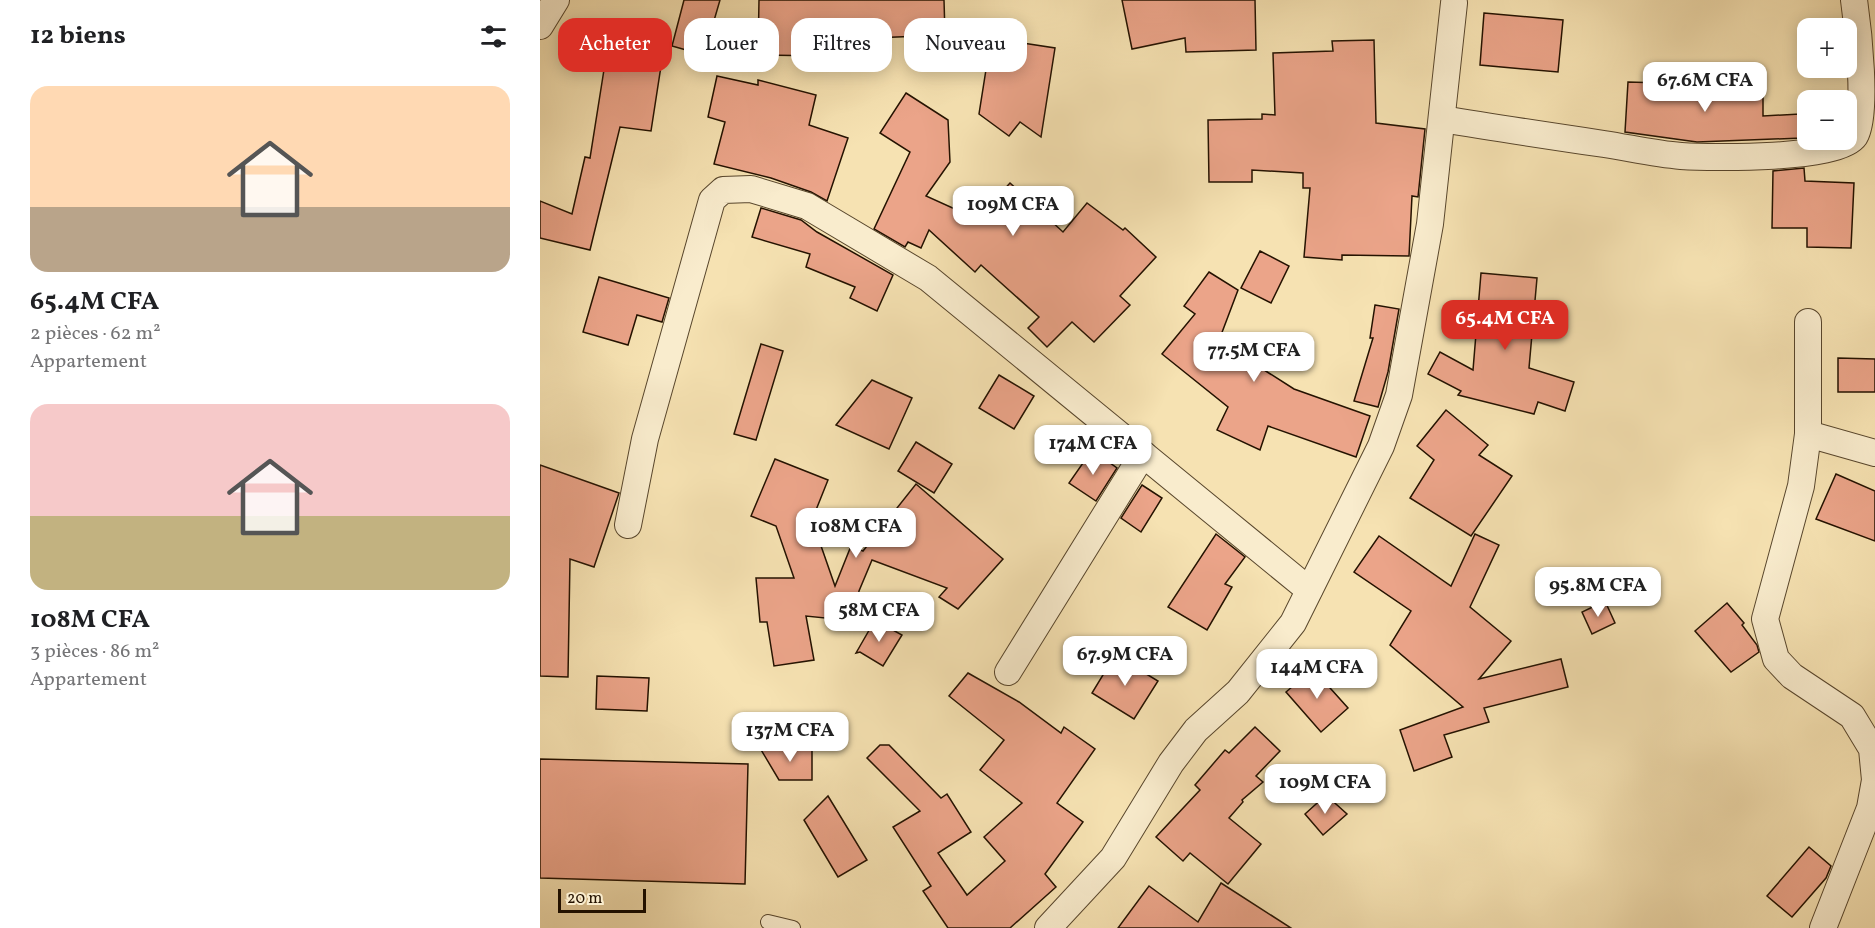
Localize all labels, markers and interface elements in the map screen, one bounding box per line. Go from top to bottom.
text: 12 biens [30,18,126,54]
chip: Acheter [558,18,672,72]
chip: Louer [684,18,779,72]
chip: Filtres [791,18,892,72]
chip: Nouveau [904,18,1027,72]
map controls [1797,18,1857,150]
button: + [1797,18,1857,78]
icon: filters [477,20,510,53]
pin: 67.6M CFA [1636,62,1774,113]
text: 67.6M CFA [1657,67,1753,95]
button: − [1797,90,1857,150]
icon: home [216,125,324,233]
pin: 109M CFA [951,186,1075,237]
text: 109M CFA [967,191,1059,219]
text: 65.4M CFA [30,284,159,320]
pin: 65.4M CFA [1436,300,1574,351]
text: 65.4M CFA [1455,305,1555,333]
text: 2 pièces · 62 m² [30,320,161,348]
pin: 77.5M CFA [1185,332,1323,383]
text: 77.5M CFA [1207,337,1301,365]
text: Appartement [30,348,147,376]
pin: 174M CFA [1031,425,1155,476]
text: 174M CFA [1048,430,1138,458]
icon: home [216,443,324,551]
pin: 108M CFA [794,508,918,559]
text: 108M CFA [810,513,902,541]
pin: 95.8M CFA [1529,567,1667,618]
text: 95.8M CFA [1549,572,1647,600]
pin: 58M CFA [824,592,934,643]
text: 58M CFA [838,597,920,625]
text: 108M CFA [30,602,150,638]
pin: 67.9M CFA [1056,636,1194,687]
text: 3 pièces · 86 m² [30,638,160,666]
text: 67.9M CFA [1077,641,1173,669]
pin: 144M CFA [1255,649,1379,700]
text: 144M CFA [1270,654,1364,682]
text: Appartement [30,666,147,694]
pin: 137M CFA [728,712,852,763]
text: 137M CFA [746,717,834,745]
pin: 109M CFA [1263,764,1387,815]
text: 109M CFA [1279,769,1371,797]
scale bar [558,886,646,914]
text: 20 m [567,888,602,910]

